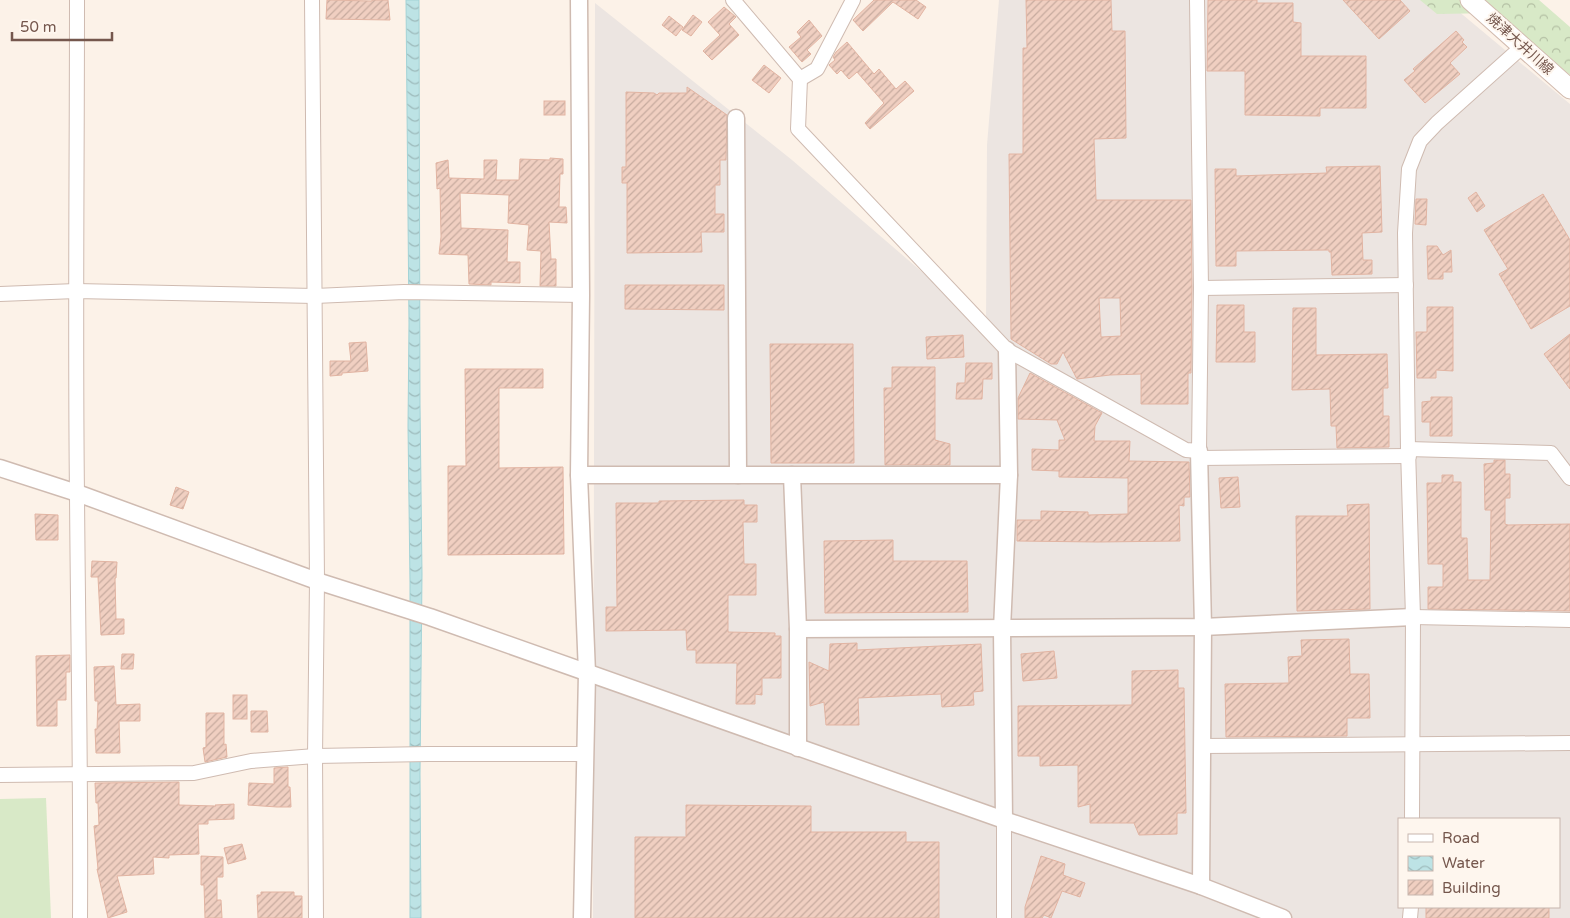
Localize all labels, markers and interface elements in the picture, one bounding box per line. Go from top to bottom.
scale bar [12,10,112,42]
street label: 焼津大井川線 [1483,10,1557,78]
text: 50 m [20,18,57,36]
legend [1398,818,1560,908]
text: Road [1442,829,1480,847]
text: Water [1442,854,1485,872]
text: Building [1442,879,1501,897]

